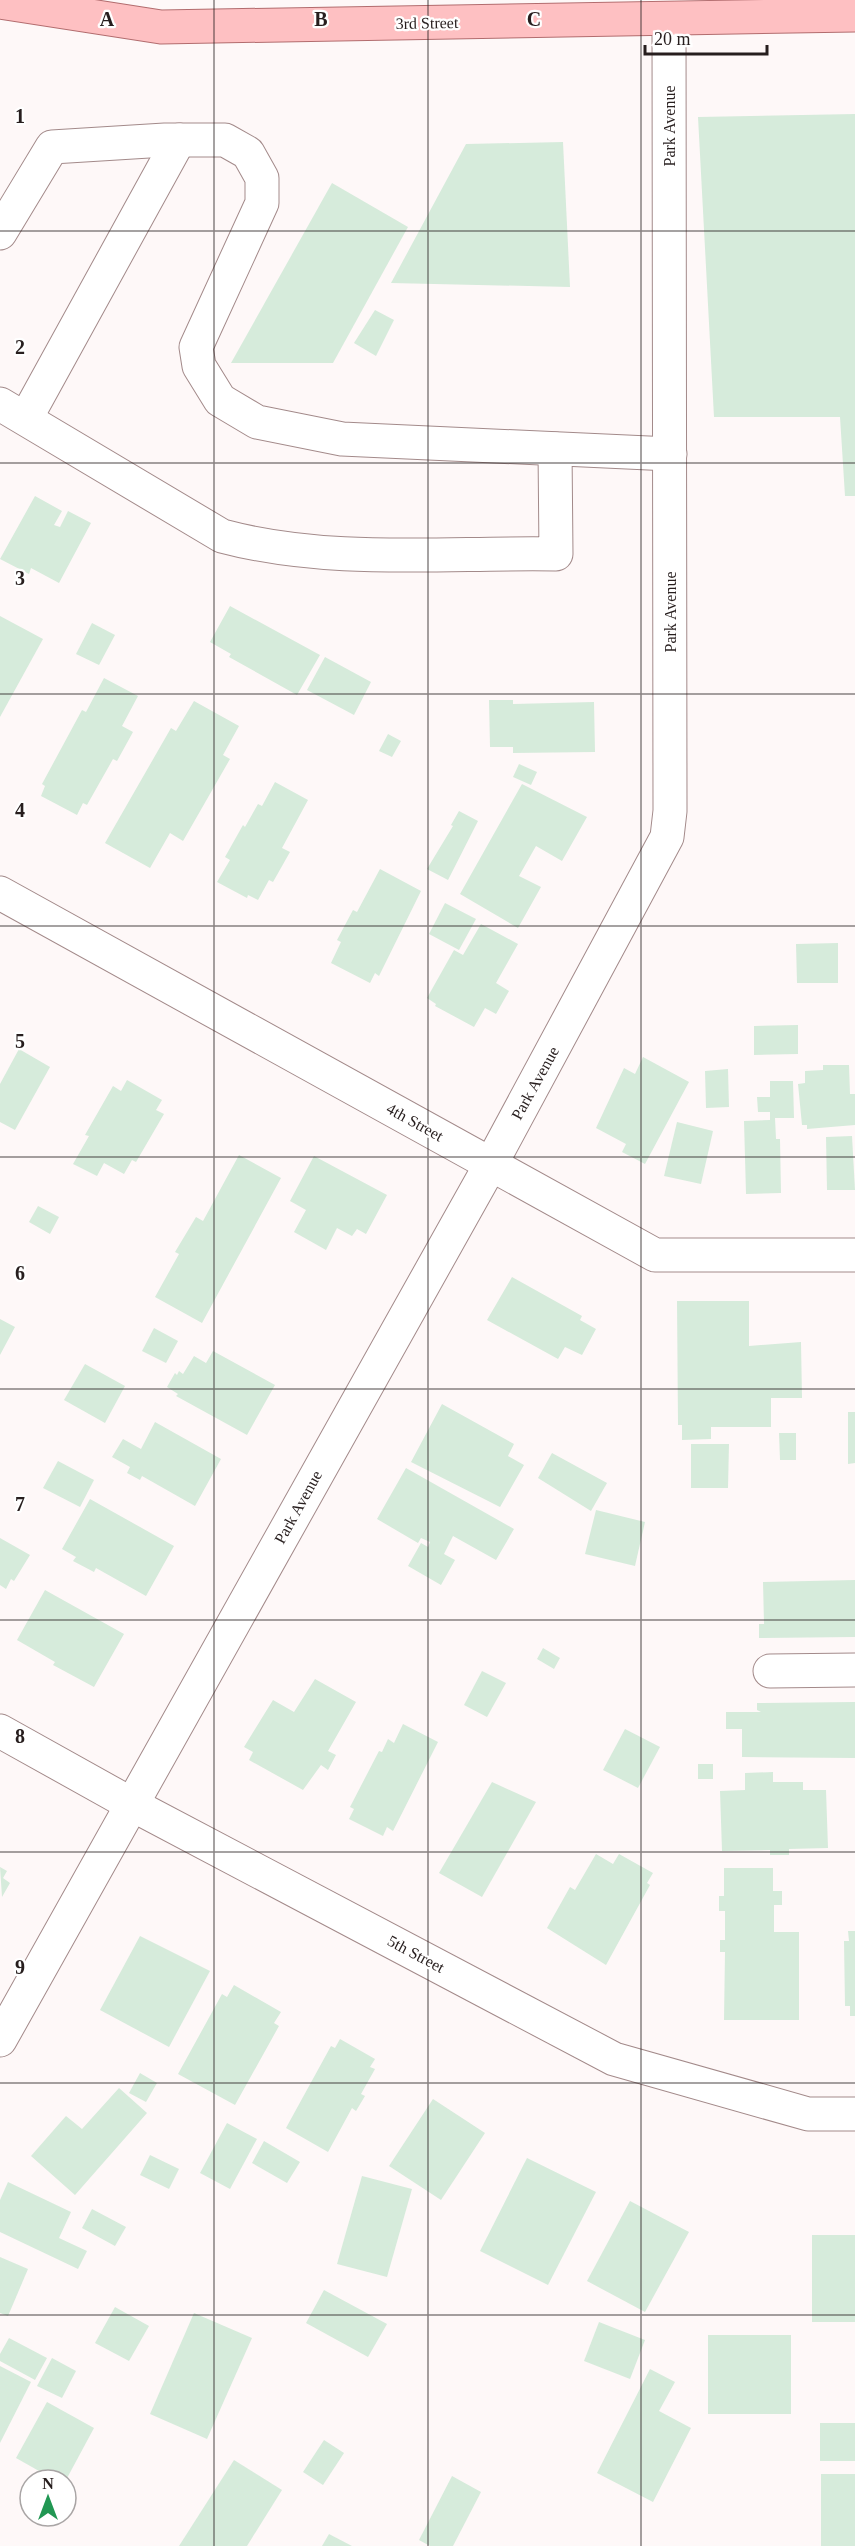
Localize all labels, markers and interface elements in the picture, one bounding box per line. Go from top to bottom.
text: A [100,8,115,30]
text: B [314,8,328,30]
text: C [527,8,541,30]
street label: 3rd Street [396,14,459,32]
scale bar [645,18,766,56]
text: 20 m [654,29,691,49]
street label: Park Avenue [661,85,678,167]
text: 1 [15,105,25,127]
text: 2 [15,336,25,358]
text: 3 [15,567,25,589]
street label: Park Avenue [662,571,679,653]
text: 4 [15,799,25,821]
text: 5 [15,1030,25,1052]
street label: Park Avenue [508,1043,562,1123]
street label: 4th Street [384,1100,447,1145]
text: 6 [15,1262,25,1284]
street label: Park Avenue [271,1467,325,1547]
text: 7 [15,1493,25,1515]
text: 8 [15,1725,25,1747]
street label: 5th Street [385,1932,448,1976]
text: 9 [15,1956,25,1978]
north arrow [18,2468,78,2528]
text: N [42,2475,54,2492]

